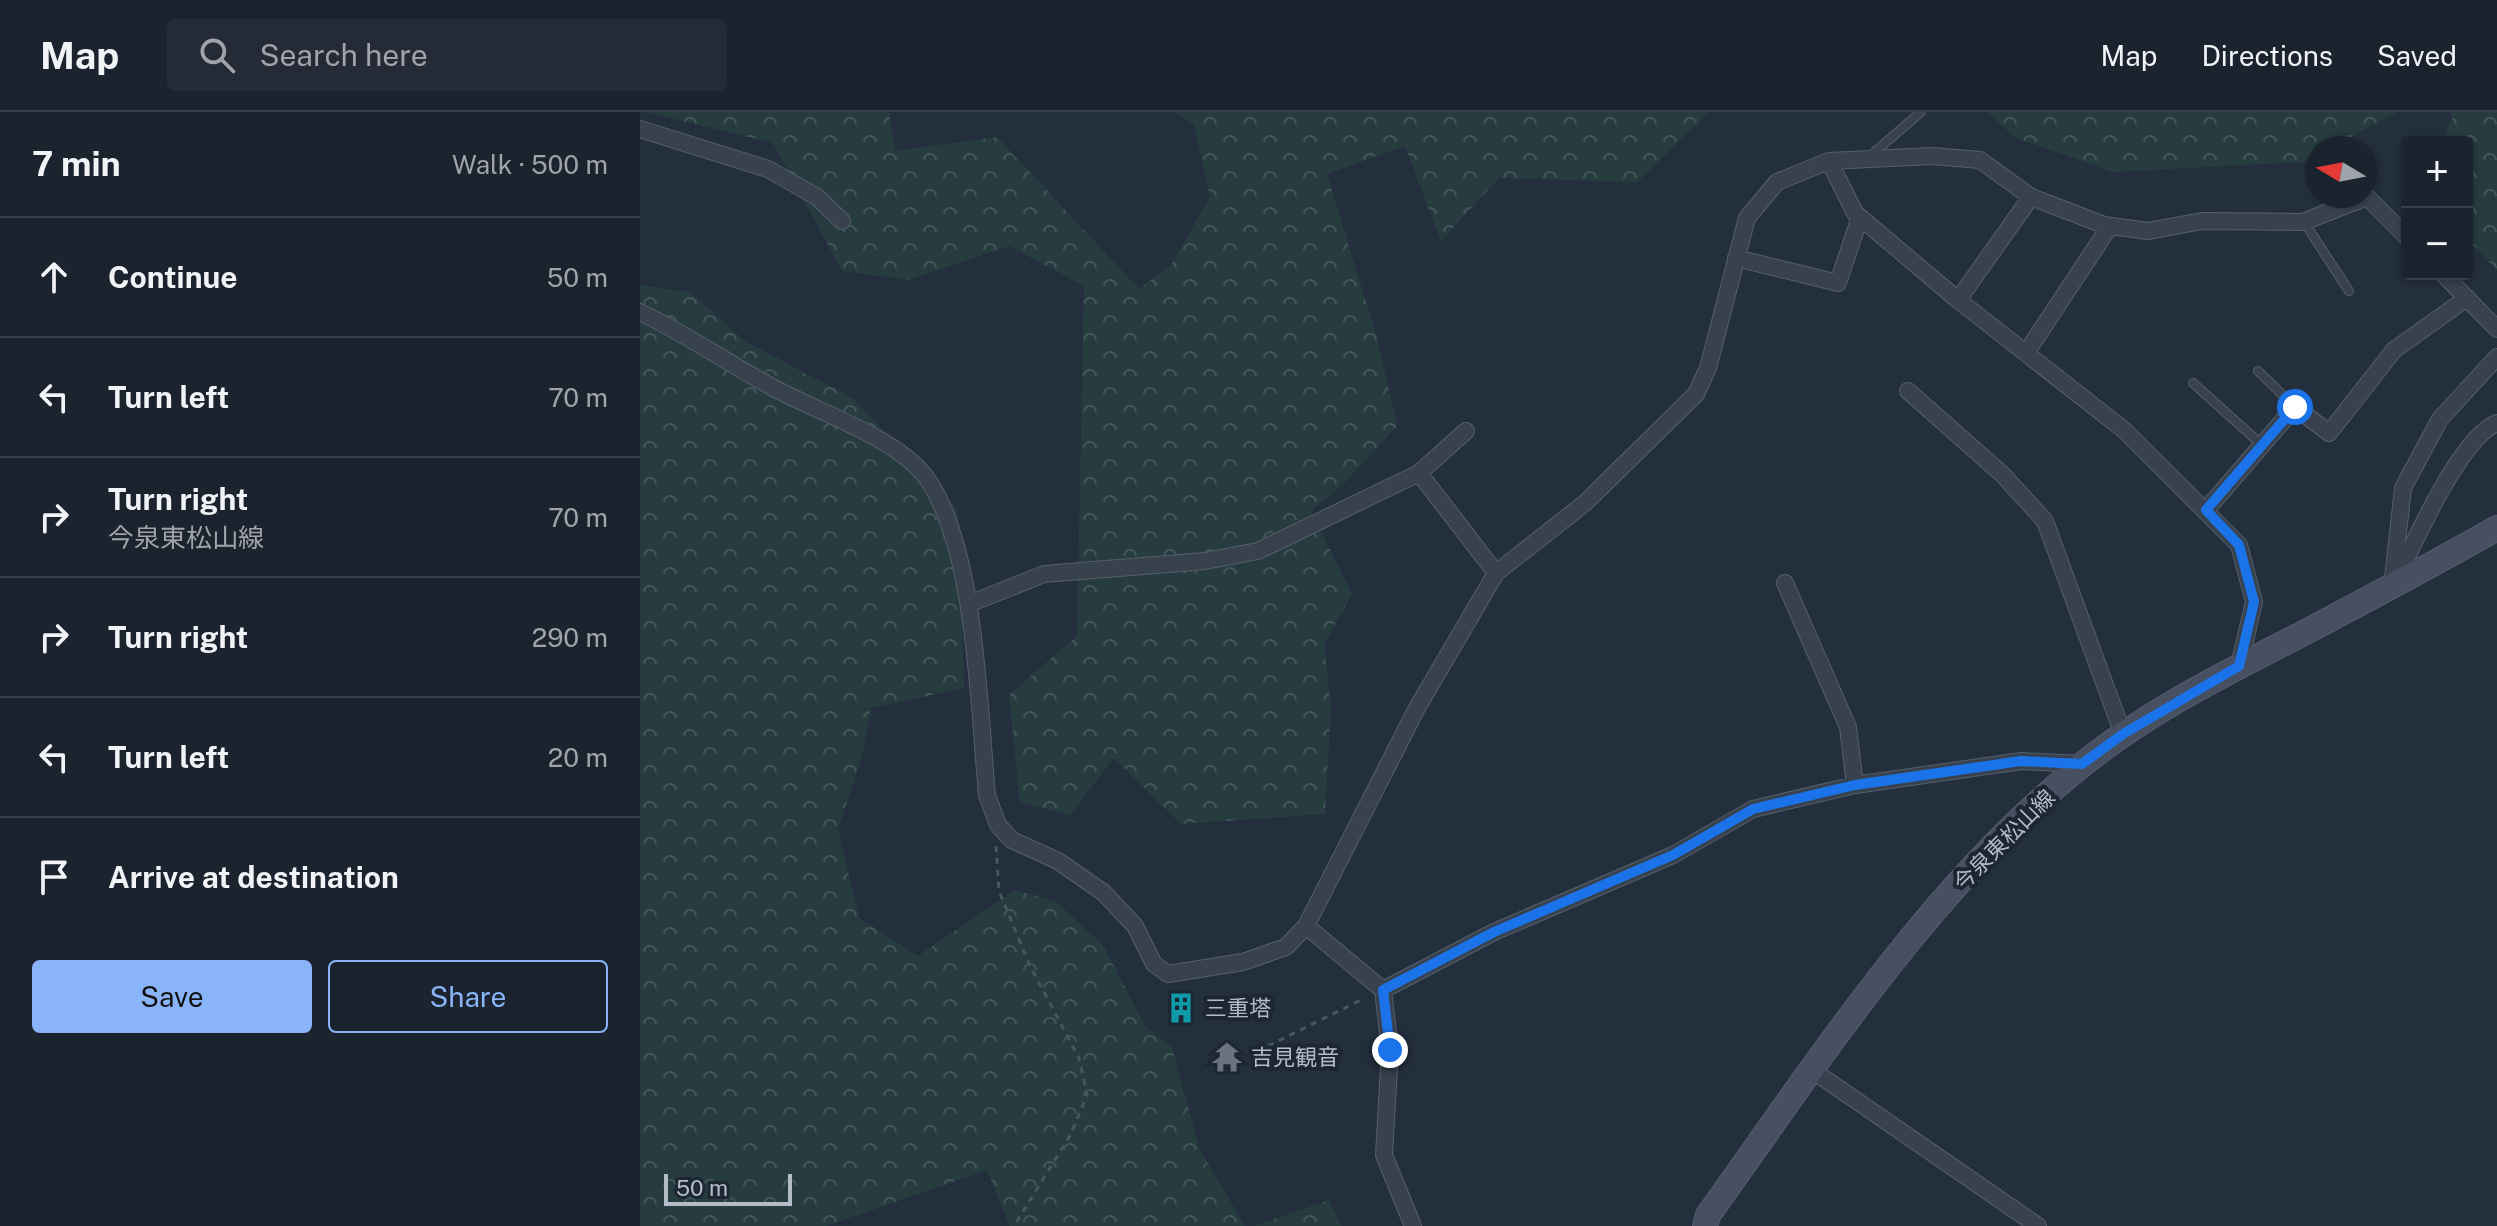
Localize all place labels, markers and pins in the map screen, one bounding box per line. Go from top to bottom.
building icon: 三重塔 [1164,991,1198,1025]
place label: 三重塔 [1205,995,1271,1021]
temple icon: 吉見観音 [1210,1040,1244,1074]
place label: 吉見観音 [1251,1044,1339,1070]

